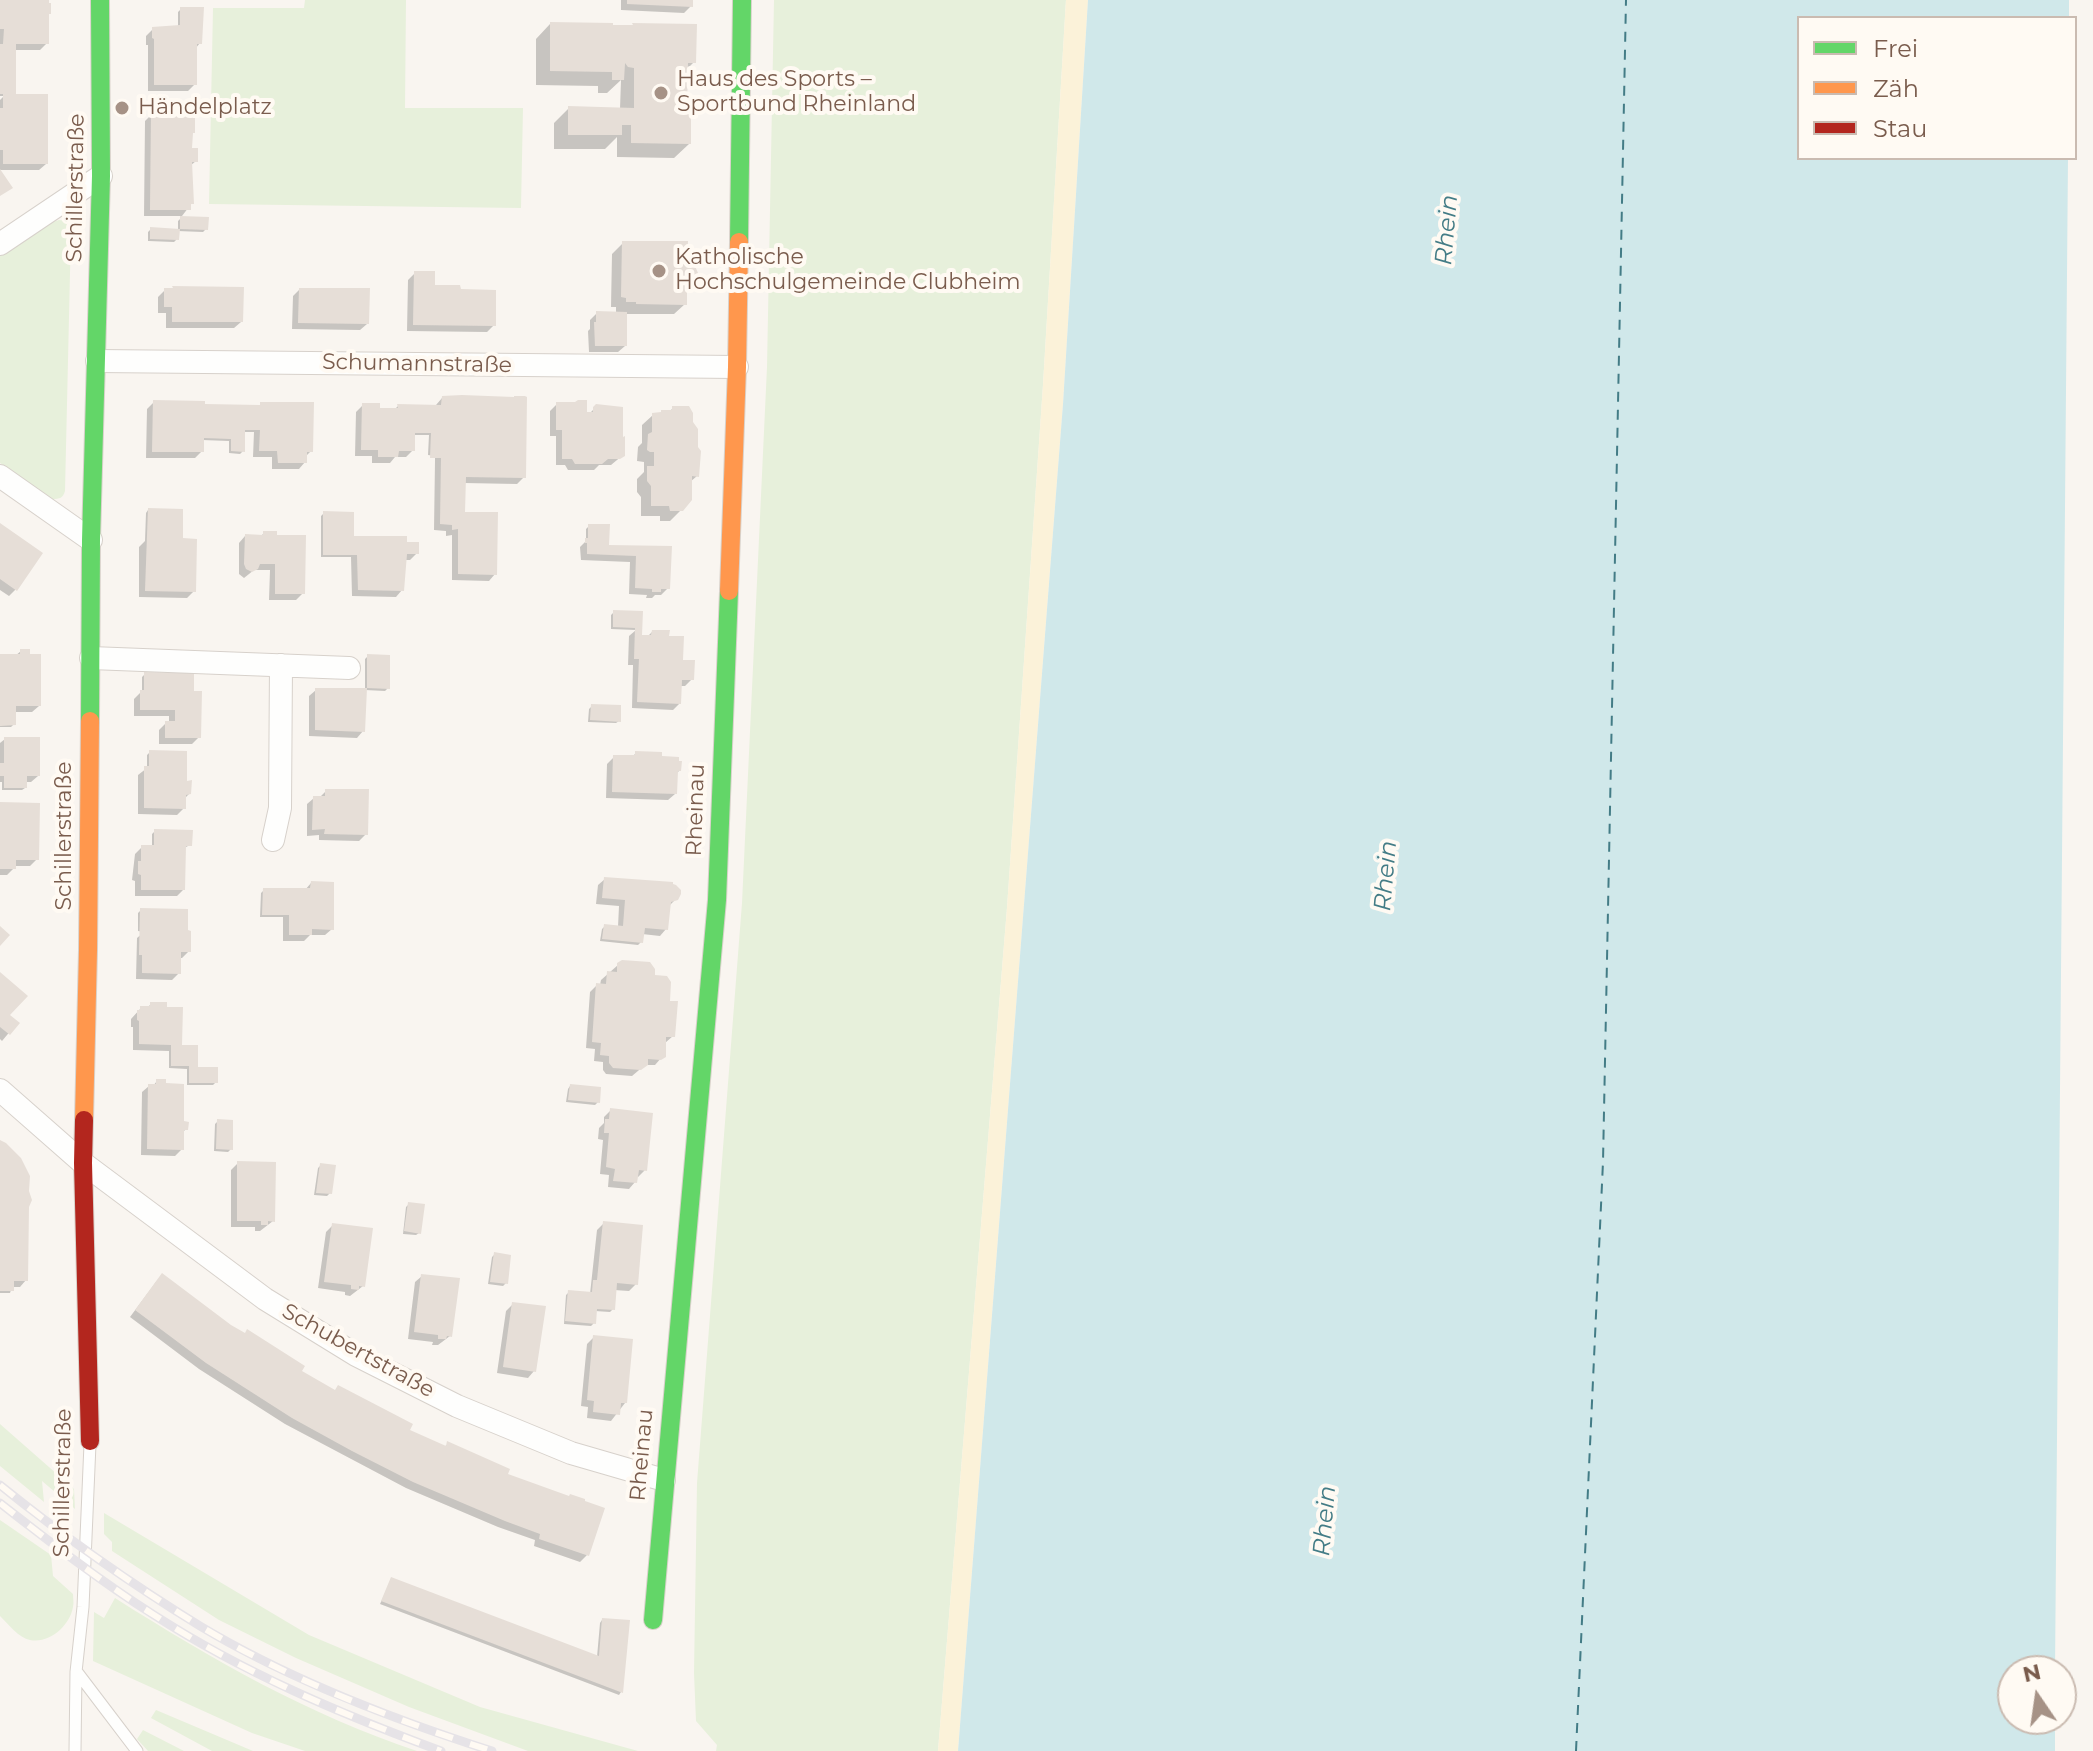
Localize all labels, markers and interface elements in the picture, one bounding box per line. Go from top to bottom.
legend [1797,16,2077,160]
text: Frei [1873,34,1918,63]
place label: Haus des Sports – Sportbund Rheinland [677,67,916,118]
text: Zäh [1873,74,1919,103]
marker: Haus des Sports – Sportbund Rheinland [652,84,670,102]
place label: Händelplatz [138,95,272,121]
marker: Händelplatz [113,99,131,117]
street label: Schillerstraße [62,113,90,263]
text: Stau [1873,114,1927,143]
water label: Rhein [1430,194,1464,266]
place label: Katholische Hochschulgemeinde Clubheim [675,245,1021,296]
marker: Katholische Hochschulgemeinde Clubheim [650,262,668,280]
street label: Schumannstraße [322,349,512,379]
street label: Schillerstraße [52,762,78,910]
street label: Rheinau [681,763,711,857]
water label: Rhein [1369,840,1403,912]
street label: Schubertstraße [277,1298,439,1404]
street label: Schillerstraße [49,1408,77,1558]
street label: Rheinau [625,1408,659,1502]
water label: Rhein [1308,1485,1342,1557]
north arrow [1997,1655,2077,1735]
text: N [2020,1658,2044,1688]

